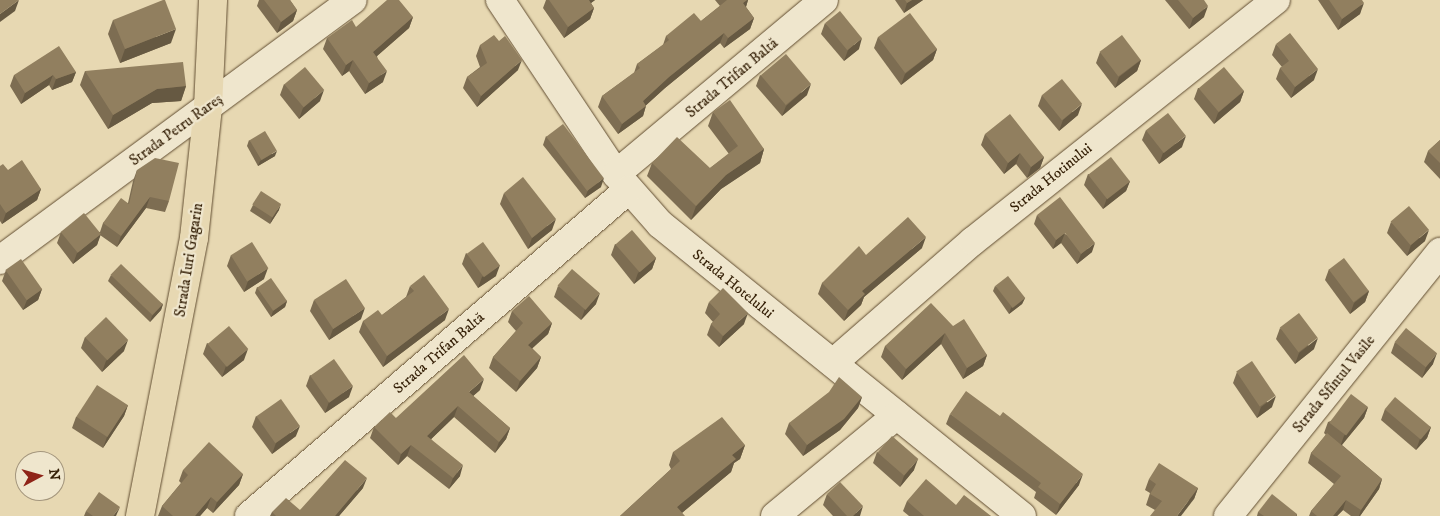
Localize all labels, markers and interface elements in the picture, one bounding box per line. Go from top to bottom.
street label: Strada Trifan Baltă [682,34,782,122]
street label: Strada Petru Rareș [126,90,226,170]
street label: Strada Hotinului [1006,139,1096,217]
street label: Strada Iuri Gagarin [171,202,207,318]
street label: Strada Hotelului [689,246,777,322]
street label: Strada Trifan Baltă [390,309,488,397]
street label: Strada Sfîntul Vasile [1289,332,1379,436]
north arrow [15,451,65,501]
text: N [44,468,63,481]

